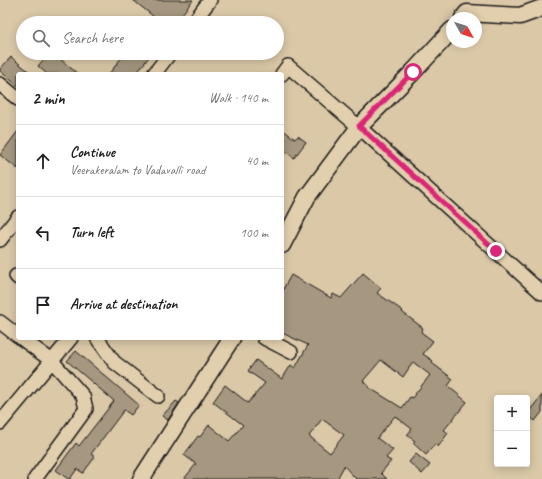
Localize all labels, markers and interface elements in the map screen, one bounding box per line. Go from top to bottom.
north arrow [446,12,482,48]
search box [16,16,284,60]
icon: search [30,27,52,49]
text: Search here [62,29,123,48]
route start [404,63,422,81]
text: 2 min [32,88,65,109]
text: Walk · 140 m [209,90,268,106]
text: Continue [70,143,115,162]
icon: ahead [32,150,54,172]
text: 40 m [246,153,268,169]
text: Veerakeralam to Vadavalli road [70,162,205,178]
icon: left [32,222,54,244]
text: Turn left [70,223,113,242]
text: 100 m [240,225,268,241]
route end [487,242,505,260]
icon: arrive [32,294,54,316]
text: Arrive at destination [70,295,177,314]
map controls [494,395,530,467]
button: + [494,395,530,431]
button: − [494,431,530,467]

